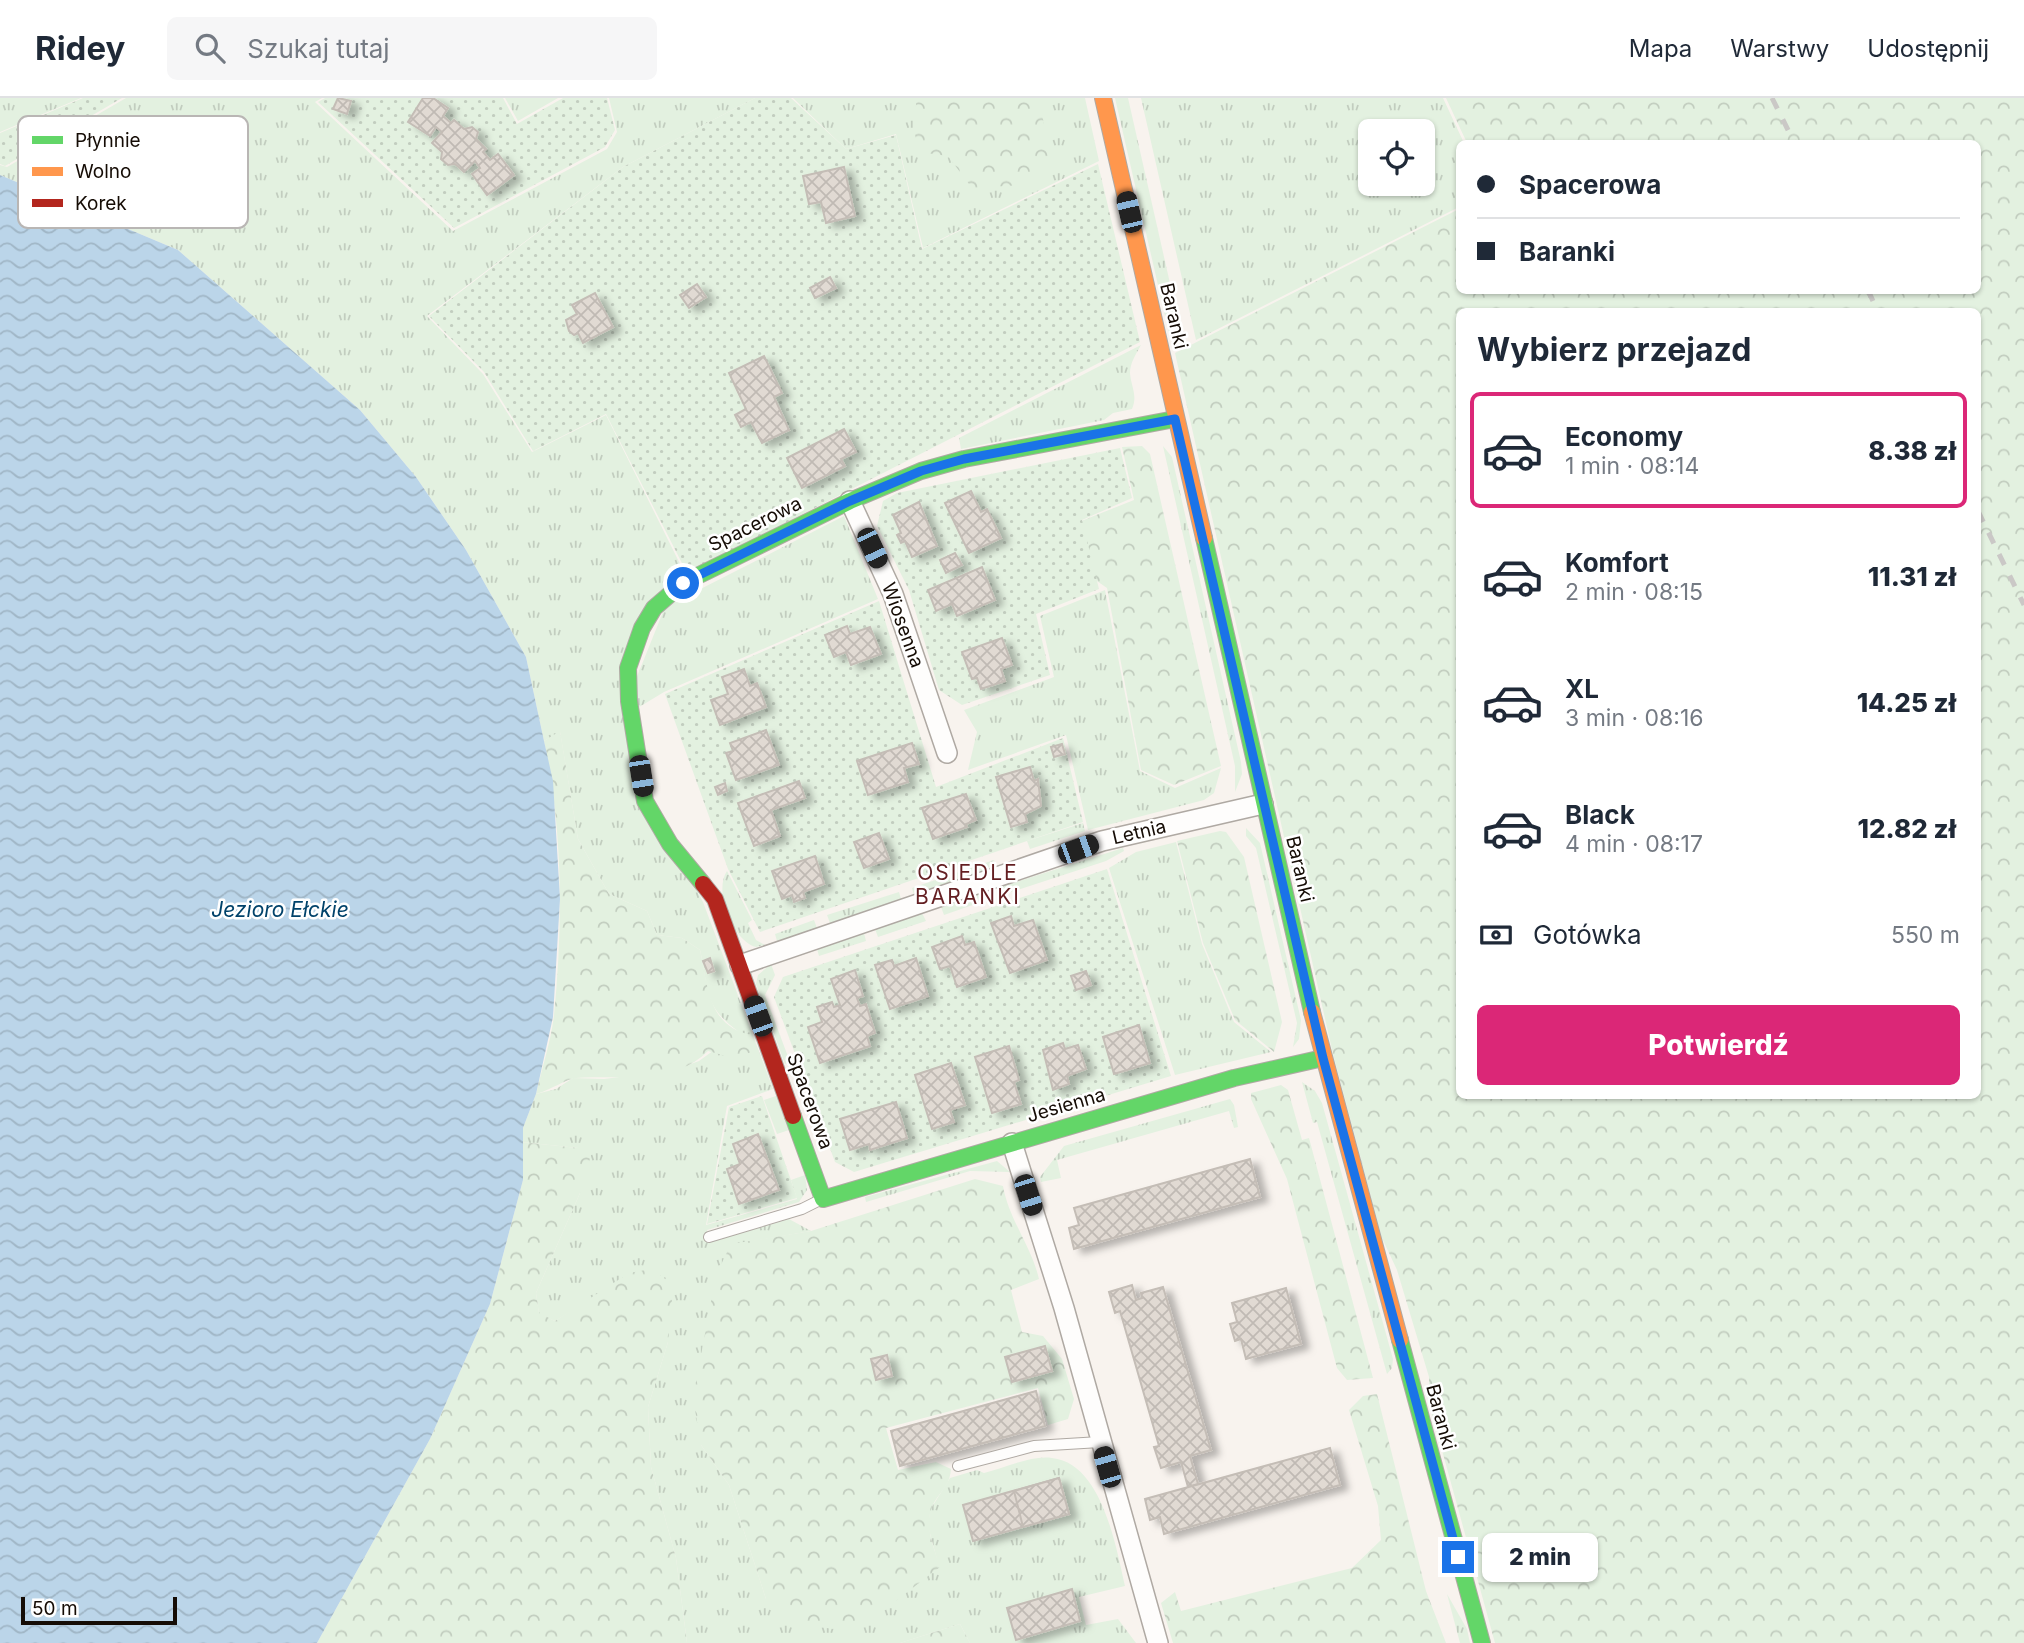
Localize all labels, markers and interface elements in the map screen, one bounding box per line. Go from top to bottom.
search box [167,17,657,80]
text: Ridey [35,28,125,68]
icon: search [191,29,229,67]
text: Szukaj tutaj [247,33,390,64]
text: Mapa [1629,34,1692,63]
text: Warstwy [1730,34,1829,63]
text: Udostępnij [1867,34,1989,63]
legend [18,116,248,228]
map controls [1358,119,1435,196]
button: locate [1358,119,1435,196]
text: Płynnie [75,129,141,152]
text: Wolno [75,160,131,183]
text: Spacerowa [1519,169,1661,200]
car [1115,189,1144,235]
text: Korek [75,192,127,215]
text: Baranki [1519,236,1615,267]
street label: Baranki [1155,281,1193,351]
text: Wybierz przejazd [1477,330,1751,369]
icon: car [1481,419,1544,482]
text: Economy [1565,421,1683,452]
text: 8.38 zł [1868,435,1956,466]
text: 1 min · 08:14 [1565,452,1699,480]
street label: Spacerowa [705,492,805,556]
car [854,525,891,571]
icon: car [1481,545,1544,608]
text: Komfort [1565,547,1669,578]
text: 11.31 zł [1868,561,1956,592]
route start [667,567,699,599]
text: 2 min · 08:15 [1565,578,1703,606]
street label: Wiosenna [877,579,929,671]
icon: car [1481,671,1544,734]
text: XL [1565,673,1599,704]
text: 14.25 zł [1857,687,1956,718]
text: 3 min · 08:16 [1565,704,1704,732]
car [628,754,655,798]
icon: car [1481,797,1544,860]
text: Black [1565,799,1635,830]
text: 12.82 zł [1858,813,1956,844]
street label: Letnia [1110,815,1168,849]
text: 4 min · 08:17 [1565,830,1703,858]
car [1055,832,1102,866]
street label: Baranki [1281,834,1319,904]
district label: OSIEDLE BARANKI [915,860,1021,909]
water label: Jezioro Ełckie [211,897,349,922]
icon: cash [1477,916,1515,954]
text: Gotówka [1533,919,1642,950]
text: 550 m [1891,921,1960,949]
car [741,993,776,1039]
button: Potwierdź [1477,1005,1960,1085]
street label: Spacerowa [782,1050,838,1152]
street label: Jesienna [1024,1083,1108,1127]
car [1012,1172,1045,1218]
street label: Baranki [1421,1382,1461,1452]
car [1092,1444,1123,1490]
callout: 2 min [1482,1532,1598,1582]
route end [1442,1541,1474,1573]
text: 2 min [1509,1543,1571,1571]
scale bar [21,1594,177,1626]
text: 50 m [32,1597,78,1620]

